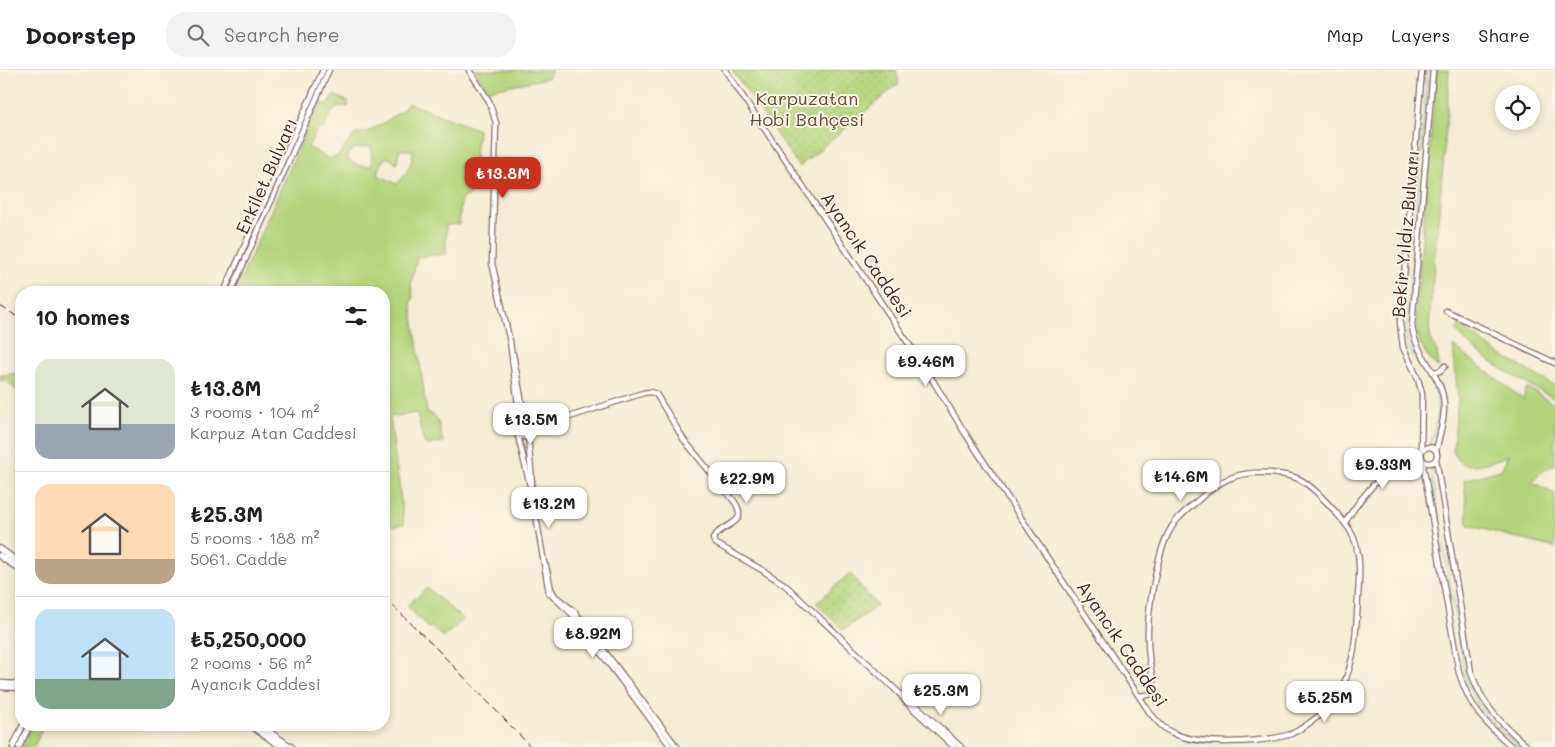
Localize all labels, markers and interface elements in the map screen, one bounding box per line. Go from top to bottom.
search box [166,12,516,57]
text: Doorstep [25,19,136,50]
icon: search [184,21,212,49]
text: Search here [224,22,340,47]
text: Map [1327,23,1363,47]
text: Layers [1391,23,1450,47]
text: Share [1478,23,1530,47]
map controls [1495,85,1540,130]
button: locate [1495,85,1540,130]
park label: Karpuzatan Hobi Bahçesi [750,86,864,131]
street label: Erkilet Bulvarı [230,114,302,237]
street label: Bekir Yıldız Bulvarı [1386,149,1424,319]
pin: ₺13.8M [462,156,544,199]
text: ₺13.8M [476,162,530,183]
street label: Ayancık Caddesi [816,187,918,322]
icon: filters [342,302,370,330]
text: 10 homes [35,303,130,330]
pin: ₺9.46M [885,344,967,387]
text: ₺9.46M [897,350,955,371]
text: ₺13.8M [190,374,262,401]
icon: home [75,379,135,439]
text: 3 rooms · 104 m² [190,401,320,422]
pin: ₺13.5M [490,402,572,445]
text: ₺13.5M [504,408,558,429]
text: Karpuz Atan Caddesi [190,422,357,443]
pin: ₺9.33M [1342,448,1424,490]
text: ₺9.33M [1355,453,1411,474]
pin: ₺14.6M [1140,460,1222,502]
pin: ₺22.9M [706,462,788,504]
text: ₺14.6M [1154,465,1208,486]
text: ₺22.9M [719,467,775,488]
pin: ₺13.2M [508,486,590,529]
text: ₺13.2M [522,492,576,513]
text: ₺25.3M [190,500,263,527]
icon: home [75,504,135,564]
text: 5 rooms · 188 m² [190,527,320,548]
text: 5061. Cadde [190,548,287,569]
street label: Ayancık Caddesi [1072,576,1174,711]
pin: ₺8.92M [552,616,634,659]
text: ₺8.92M [565,622,621,643]
text: ₺5,250,000 [190,625,306,652]
icon: home [75,629,135,689]
text: 2 rooms · 56 m² [190,652,312,673]
text: Ayancık Caddesi [190,673,321,694]
pin: ₺25.3M [900,674,982,716]
text: ₺25.3M [913,679,969,700]
pin: ₺5.25M [1284,680,1366,723]
text: ₺5.25M [1297,686,1353,707]

